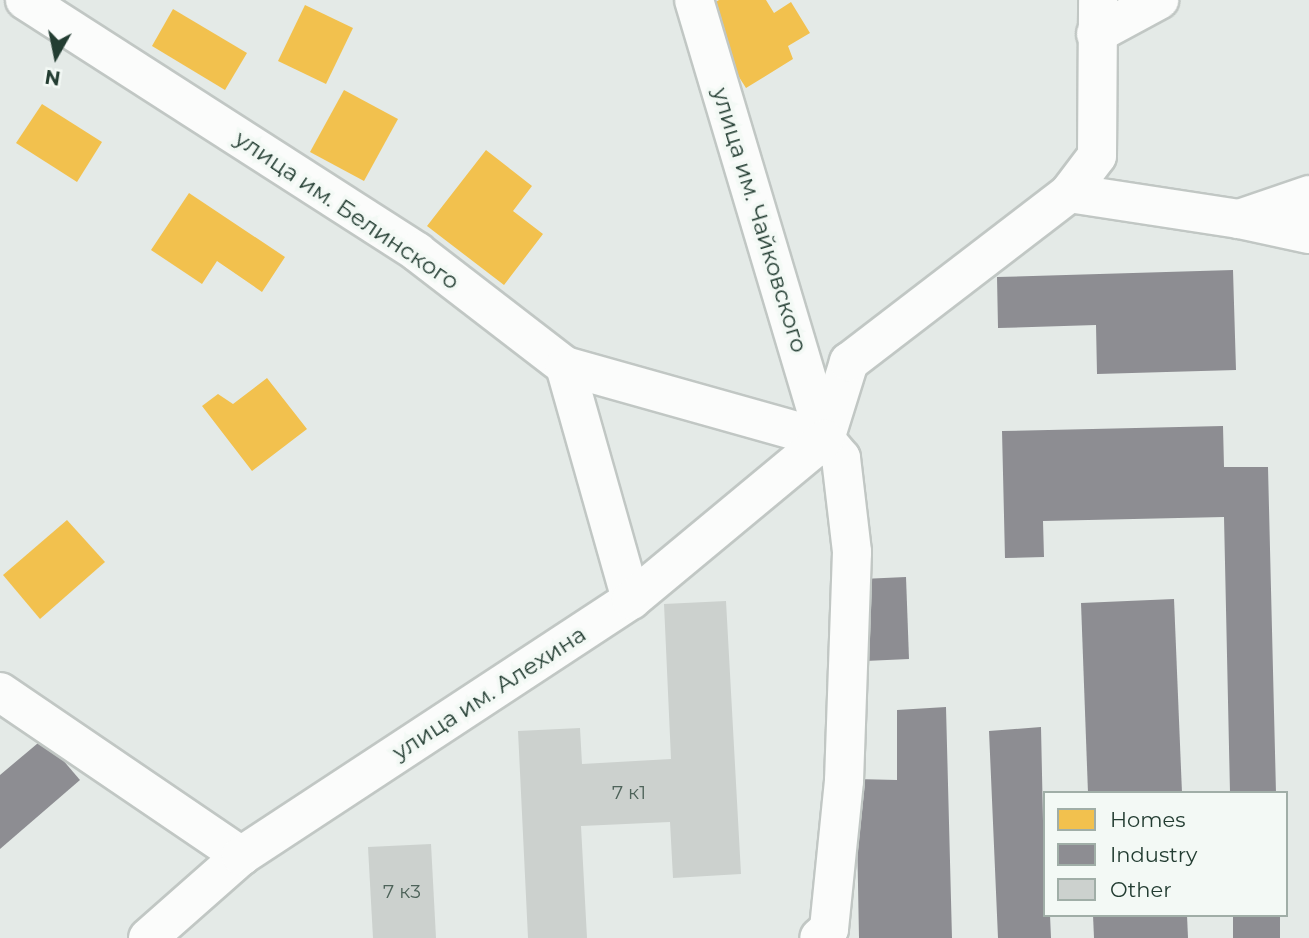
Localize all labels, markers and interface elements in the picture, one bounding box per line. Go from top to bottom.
north arrow [21,21,91,91]
text: N [43,65,62,90]
street label: улица им. Чайковского [707,84,813,356]
street label: улица им. Белинского [230,125,464,295]
street label: улица им. Алехина [387,620,591,766]
house number: 7 к1 [612,782,646,804]
legend [1043,791,1288,917]
text: Homes [1110,807,1185,832]
text: Industry [1110,842,1197,867]
text: Other [1110,877,1172,902]
house number: 7 к3 [383,881,421,903]

